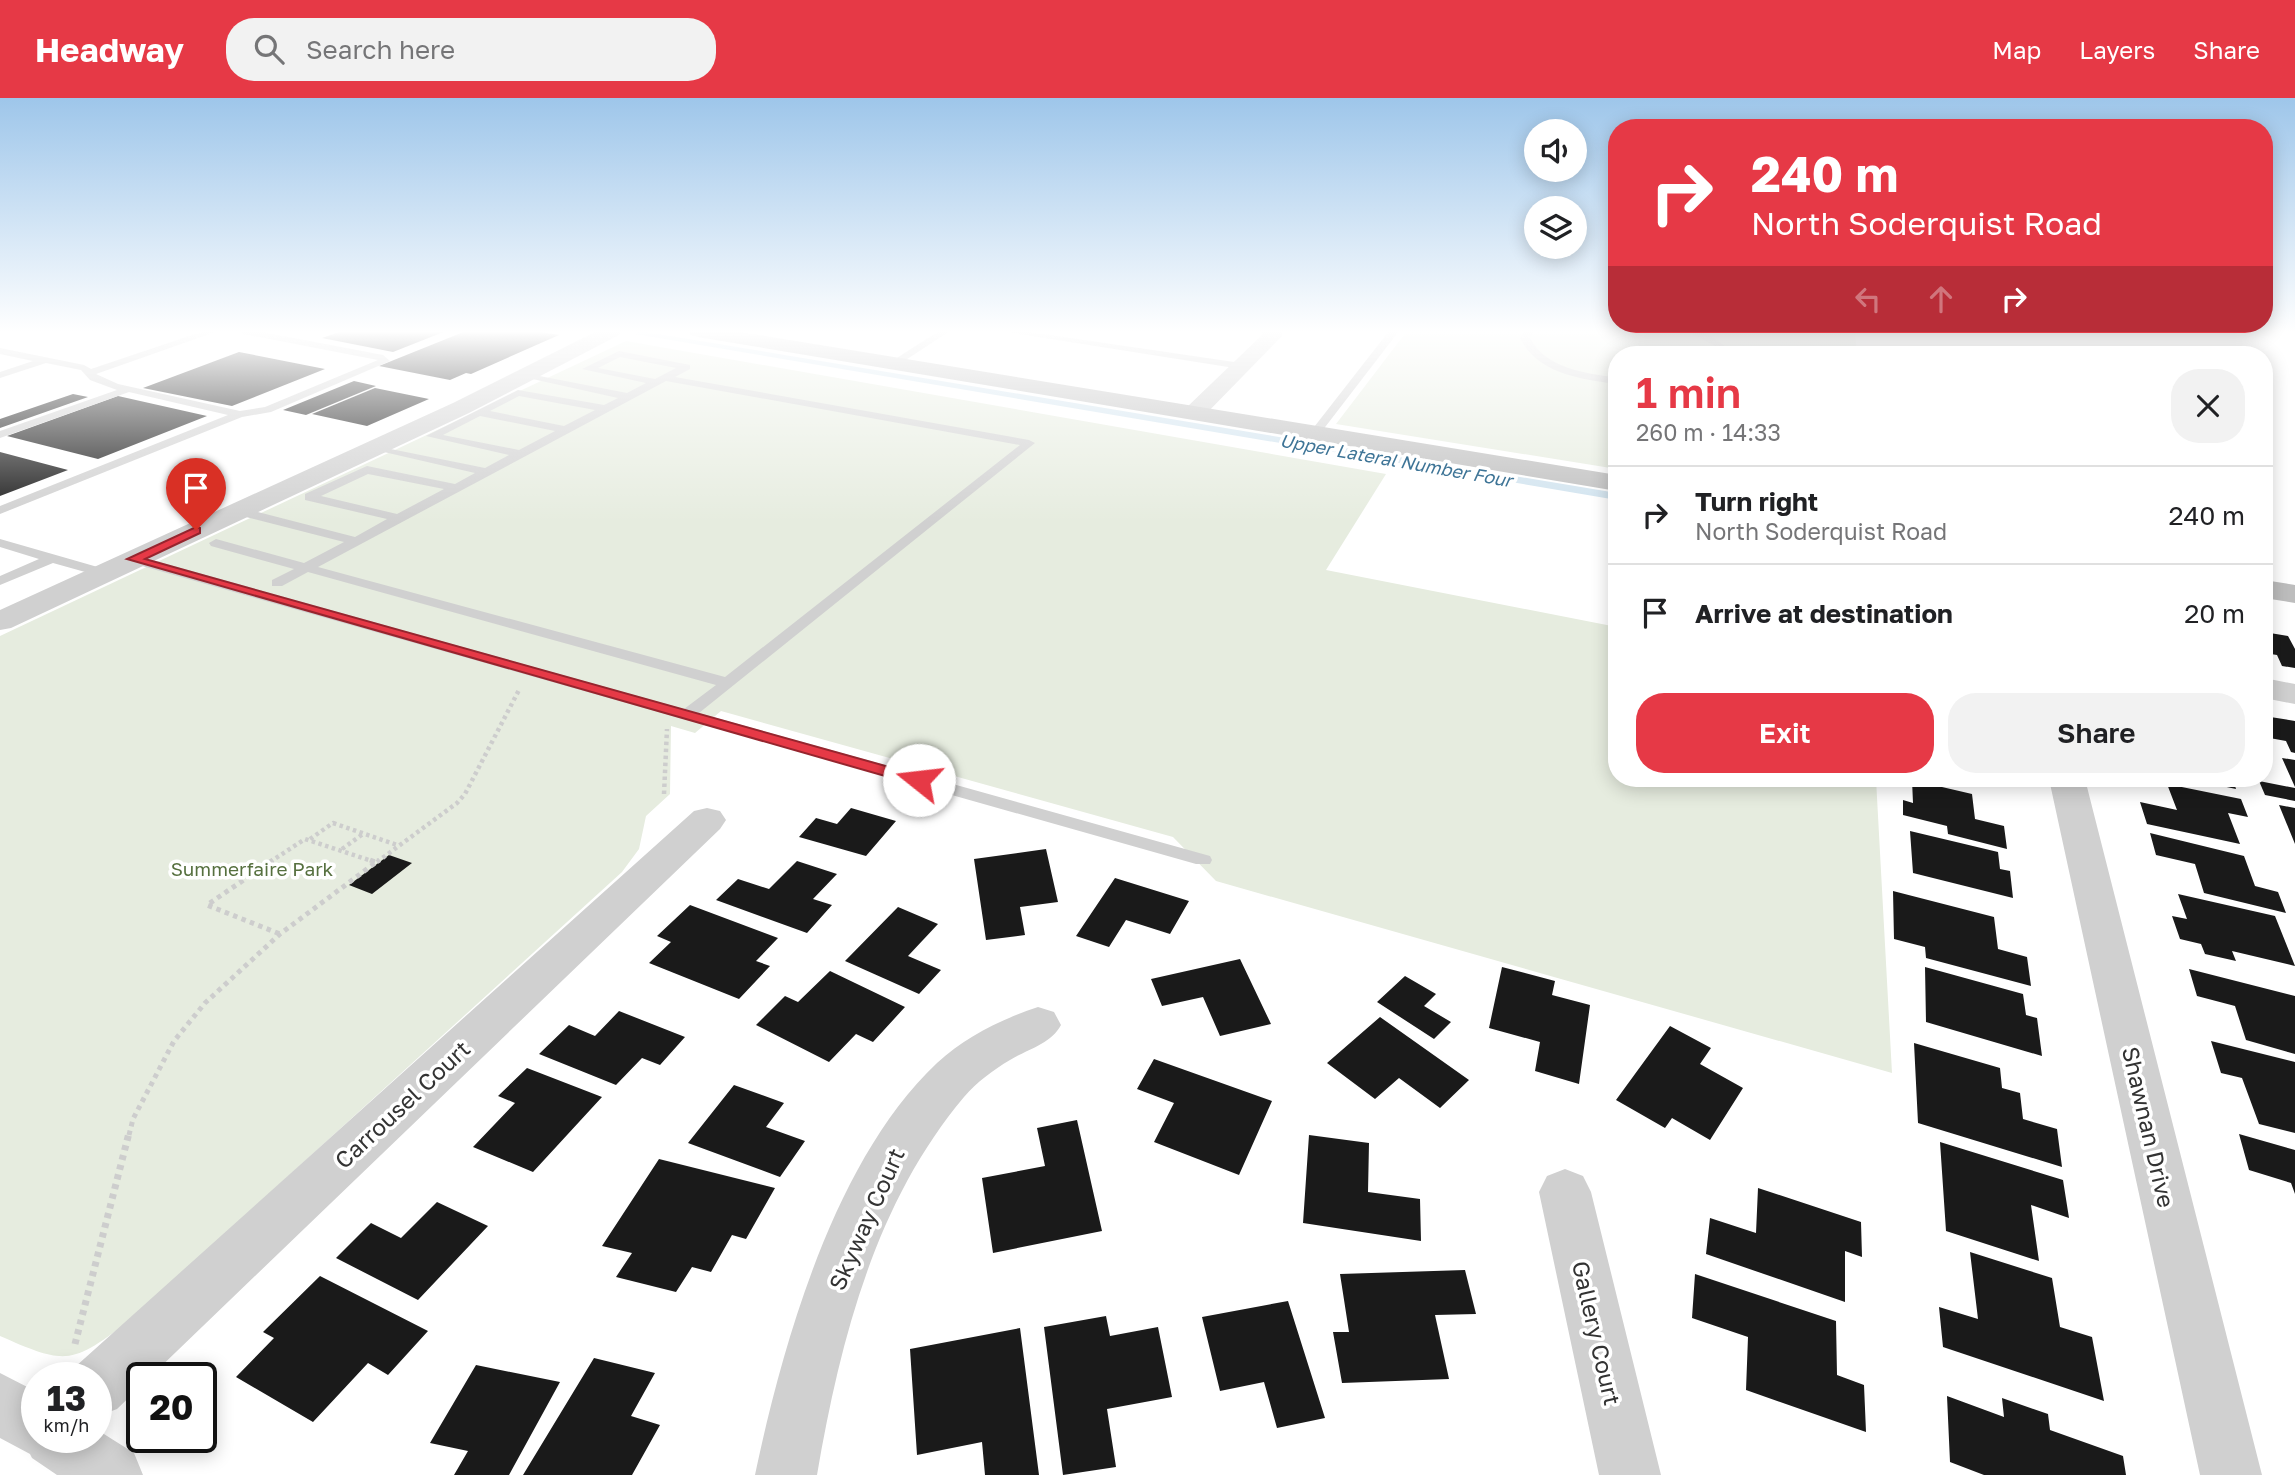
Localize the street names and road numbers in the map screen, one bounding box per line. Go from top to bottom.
street label: Carrousel Court [329,1034,475,1174]
street label: Shawnan Drive [2117,1044,2181,1210]
street label: Skyway Court [822,1144,910,1294]
street label: Gallery Court [1567,1258,1627,1408]

